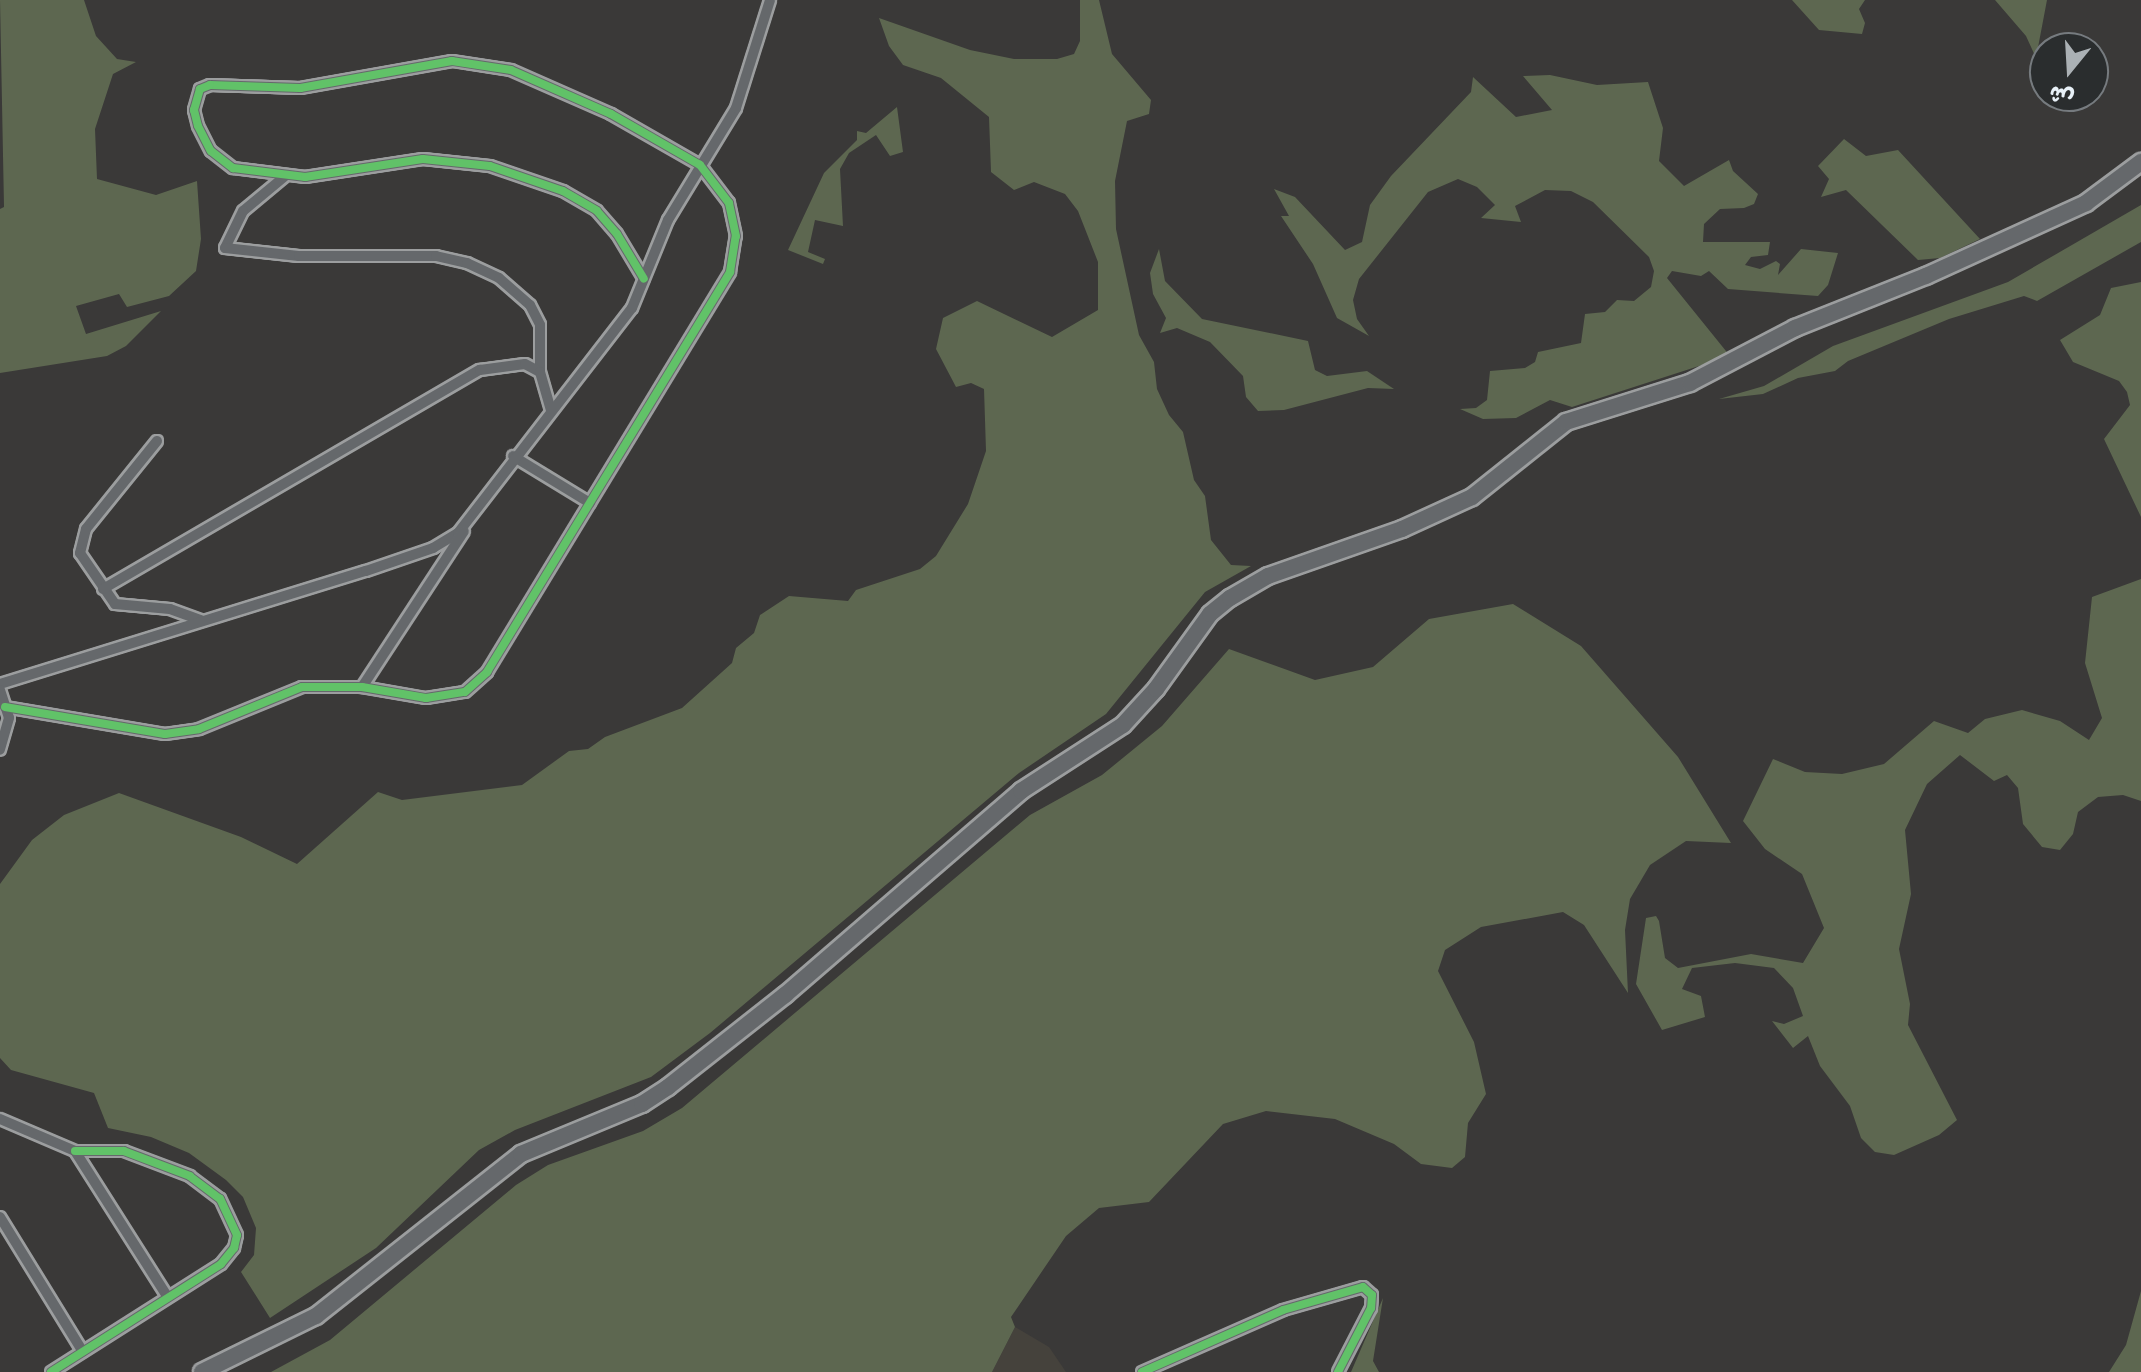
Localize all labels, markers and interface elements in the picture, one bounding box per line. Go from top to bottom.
north arrow [2029,32,2109,112]
text: ش [2047,77,2078,109]

